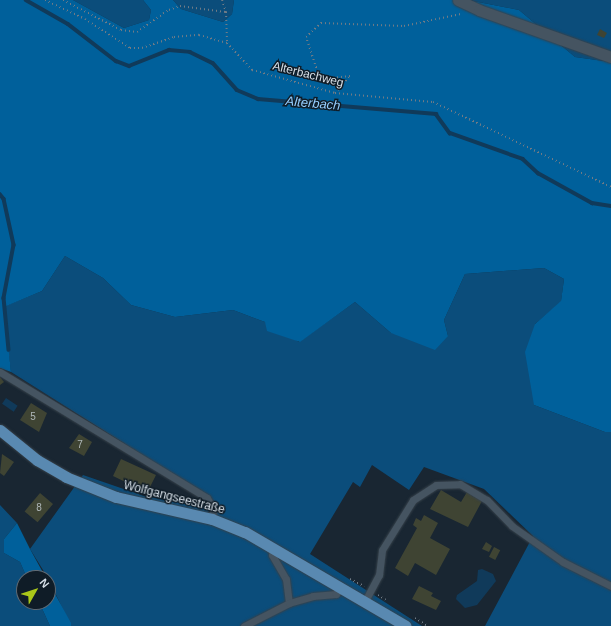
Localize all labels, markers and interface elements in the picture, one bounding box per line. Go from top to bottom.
street label: Alterbachweg [271,59,345,91]
water label: Alterbach [285,94,341,114]
house number: 5 [30,411,36,423]
house number: 7 [77,439,83,451]
street label: Wolfgangseestraße [122,478,226,518]
house number: 8 [36,502,42,514]
north arrow [16,570,56,610]
text: N [37,576,52,590]

